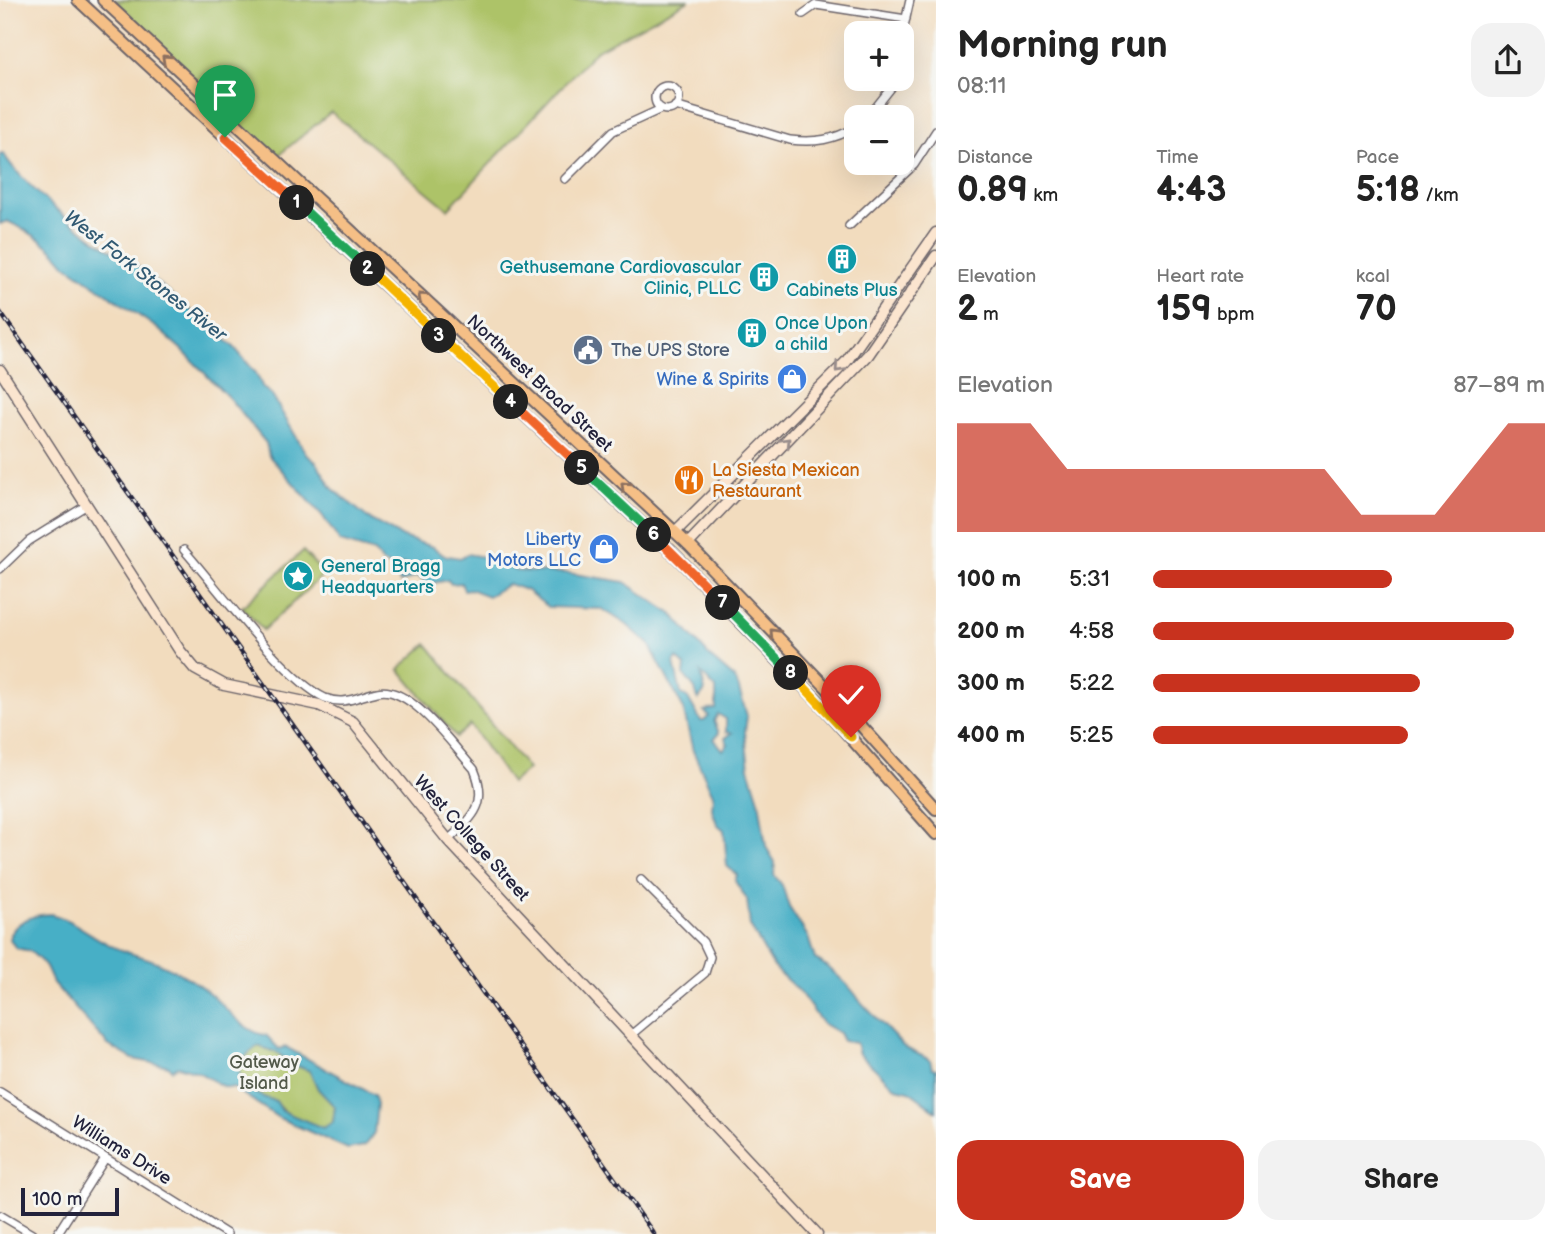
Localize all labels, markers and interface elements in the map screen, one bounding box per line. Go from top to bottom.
map controls [844,21,914,175]
button: + [844,21,914,91]
text: Morning run [957,23,1168,68]
button: share [1471,23,1545,97]
one-way arrow [161,55,174,67]
pin [195,65,255,137]
text: 08:11 [957,72,1006,100]
icon: arrive [206,76,244,114]
button: − [844,105,914,175]
text: Distance [957,146,1033,169]
text: Time [1156,146,1198,169]
text: Pace [1356,146,1399,169]
text: 0.89 [957,169,1028,212]
text: 4:43 [1156,169,1226,212]
text: 5:18 [1356,169,1420,212]
text: km [1028,184,1058,207]
text: /km [1420,184,1459,207]
pin: 1 [280,186,314,220]
text: 1 [293,191,301,214]
water label: West Fork Stones River [59,206,232,347]
building icon: Cabinets Plus [825,242,859,276]
pin: 2 [350,252,386,286]
text: 2 [362,257,373,280]
place label: Gethusemane Cardiovascular Clinic, PLLC [500,257,741,299]
building icon: Gethusemane Cardiovascular Clinic, PLLC [747,260,781,294]
text: Elevation [957,265,1036,288]
text: Heart rate [1156,265,1244,288]
text: kcal [1356,265,1390,288]
place label: Cabinets Plus [786,280,898,301]
text: 2 [957,288,978,331]
text: 159 [1156,288,1212,331]
text: 70 [1356,288,1397,331]
one-way arrow [417,293,430,306]
text: m [978,303,999,326]
text: bpm [1212,303,1254,326]
street label: Northwest Broad Street [463,311,617,456]
place label: Once Upon a child [775,313,868,355]
building icon: Once Upon a child [735,316,769,350]
pin: 3 [422,318,457,354]
text: 3 [433,324,444,347]
public building icon: The UPS Store [571,333,605,367]
place label: The UPS Store [611,340,730,361]
one-way arrow [835,360,848,373]
shop icon: Wine & Spirits [775,362,809,396]
place label: Wine & Spirits [657,369,769,390]
text: Elevation [957,371,1053,399]
text: 87–89 m [1453,371,1545,399]
pin: 4 [494,384,528,420]
text: 4 [505,390,516,413]
one-way arrow [777,437,790,450]
pin: 5 [564,450,600,486]
text: 5 [576,456,587,479]
place label: La Siesta Mexican Restaurant [712,460,860,502]
restaurant icon: La Siesta Mexican Restaurant [672,463,706,497]
one-way arrow [620,481,633,494]
pin: 6 [636,518,672,552]
text: 6 [648,523,659,546]
place label: Liberty Motors LLC [487,529,582,571]
shop icon: Liberty Motors LLC [587,532,621,566]
place label: General Bragg Headquarters [321,556,441,598]
place icon: General Bragg Headquarters [281,559,315,593]
text: 100 m [957,565,1021,593]
text: 5:31 [1069,565,1110,593]
pin: 7 [706,586,740,620]
text: 7 [717,591,728,614]
text: 200 m [957,617,1025,645]
text: 4:58 [1069,617,1114,645]
one-way arrow [769,628,782,641]
pin: 8 [774,656,808,690]
text: 8 [785,661,796,684]
pin [821,665,881,737]
text: 300 m [957,669,1025,697]
text: 5:22 [1069,669,1114,697]
icon: check [832,676,870,714]
text: 400 m [957,721,1025,749]
text: 5:25 [1069,721,1114,749]
street label: West College Street [410,771,534,906]
park label: Gateway Island [229,1052,300,1094]
street label: Williams Drive [68,1112,176,1189]
button: Save [957,1140,1244,1220]
button: Share [1258,1140,1545,1220]
scale bar [21,1185,119,1217]
text: 100 m [32,1188,83,1211]

